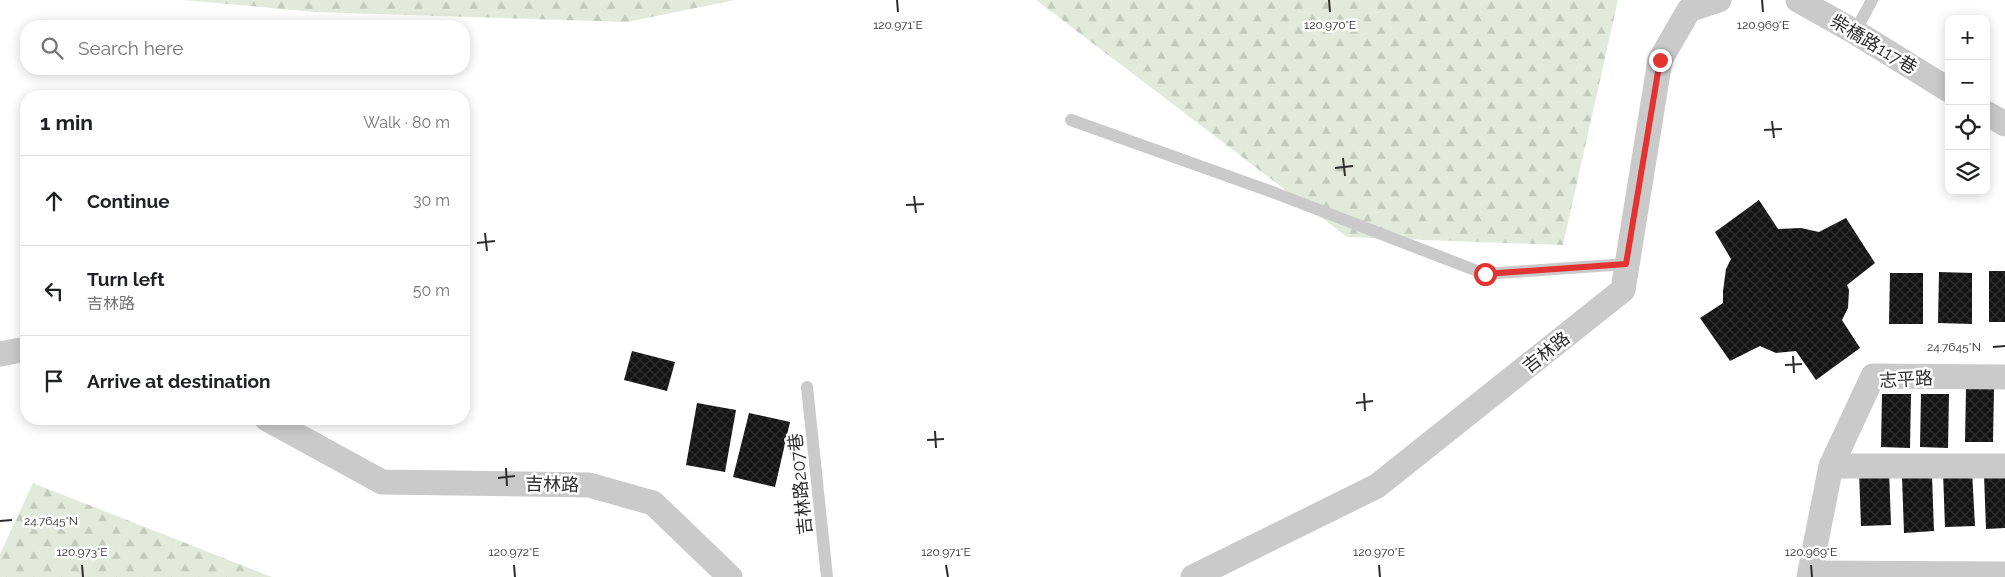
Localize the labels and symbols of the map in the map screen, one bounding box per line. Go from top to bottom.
street label: 柴橋路117巷 [1827,10,1921,78]
text: 120.971°E [873,18,923,32]
text: 120.970°E [1304,18,1356,32]
text: 120.969°E [1737,18,1789,32]
route end [1649,49,1672,72]
route start [1474,263,1497,286]
street label: 吉林路 [1518,327,1574,377]
text: 24.7645°N [1927,340,1981,354]
street label: 志平路 [1878,367,1934,391]
street label: 吉林路207巷 [784,432,816,536]
street label: 吉林路 [525,473,579,495]
text: 24.7645°N [24,514,78,528]
text: 120.973°E [57,545,108,559]
text: 120.972°E [489,545,539,559]
text: 120.971°E [921,545,971,559]
text: 120.970°E [1353,545,1405,559]
text: 120.969°E [1785,545,1837,559]

